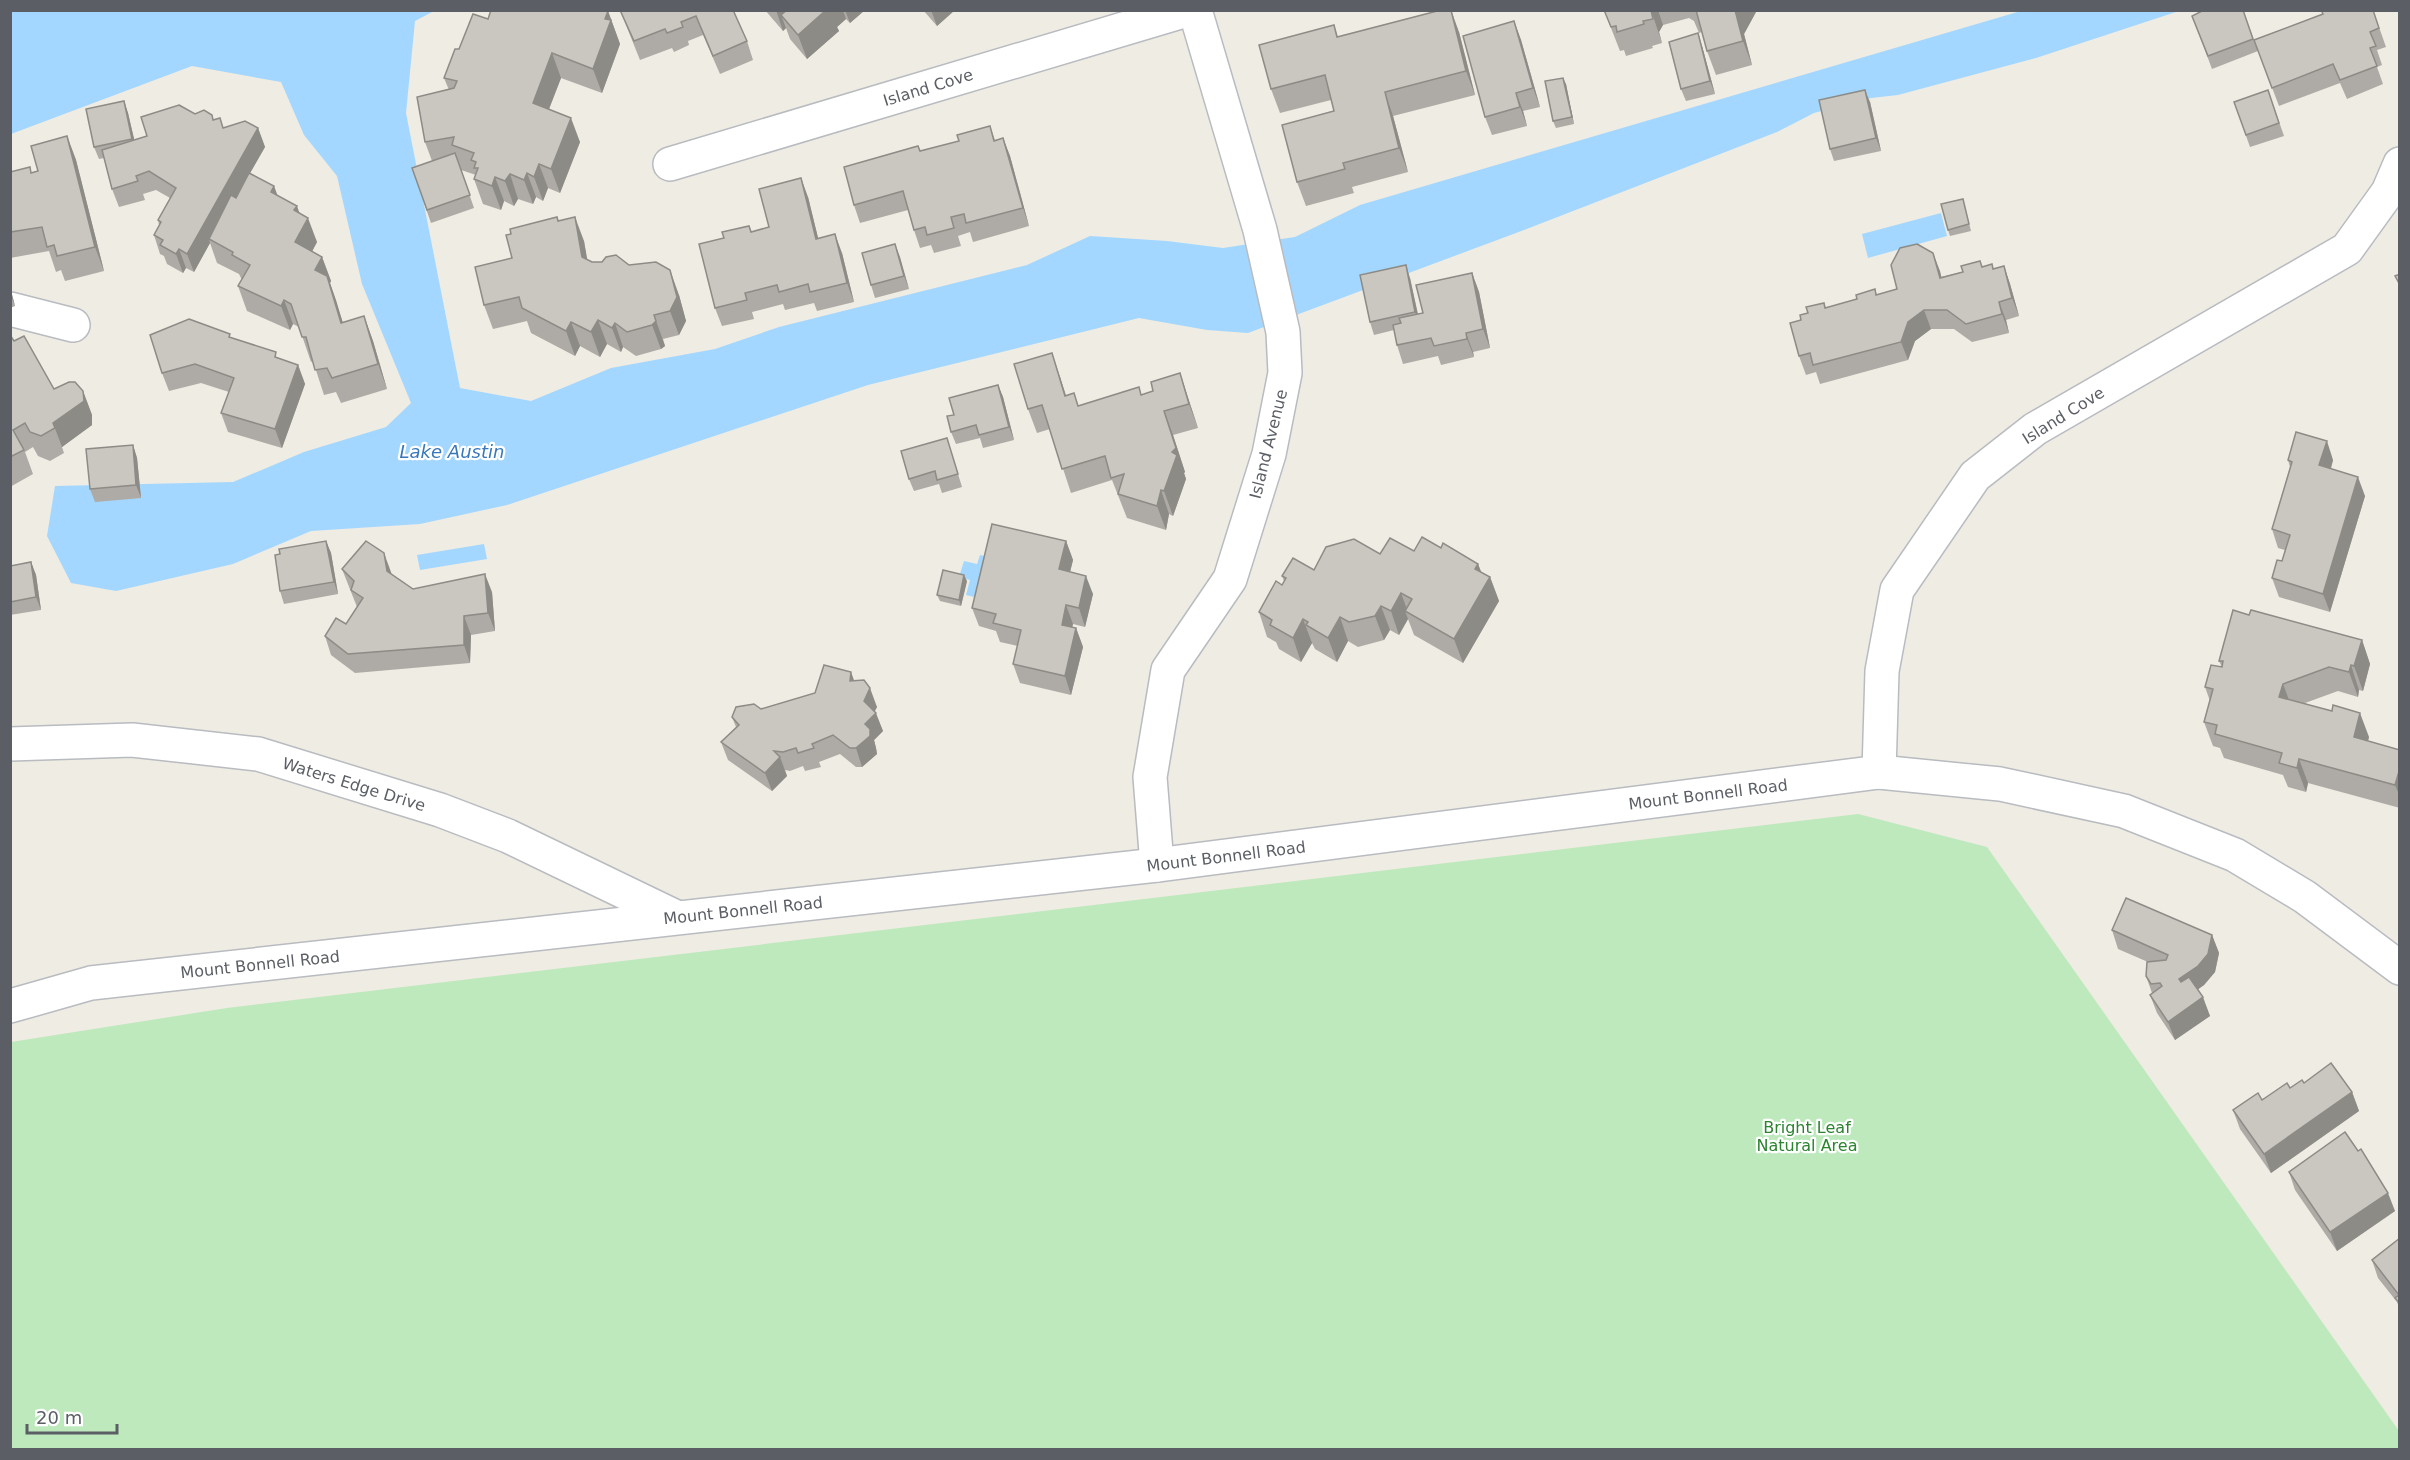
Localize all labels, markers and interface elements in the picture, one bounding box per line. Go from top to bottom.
street label: Island Cove [881,65,975,110]
street label: Island Cove [2019,383,2108,448]
street label: Island Avenue [1246,387,1291,501]
water label: Lake Austin [400,441,504,462]
street label: Waters Edge Drive [280,754,428,815]
street label: Mount Bonnell Road [1627,775,1789,814]
street label: Mount Bonnell Road [1145,837,1307,876]
street label: Mount Bonnell Road [662,893,824,928]
street label: Mount Bonnell Road [179,947,341,982]
park label: Bright Leaf Natural Area [1757,1118,1857,1155]
scale bar [27,1397,117,1435]
text: 20 m [36,1407,82,1428]

